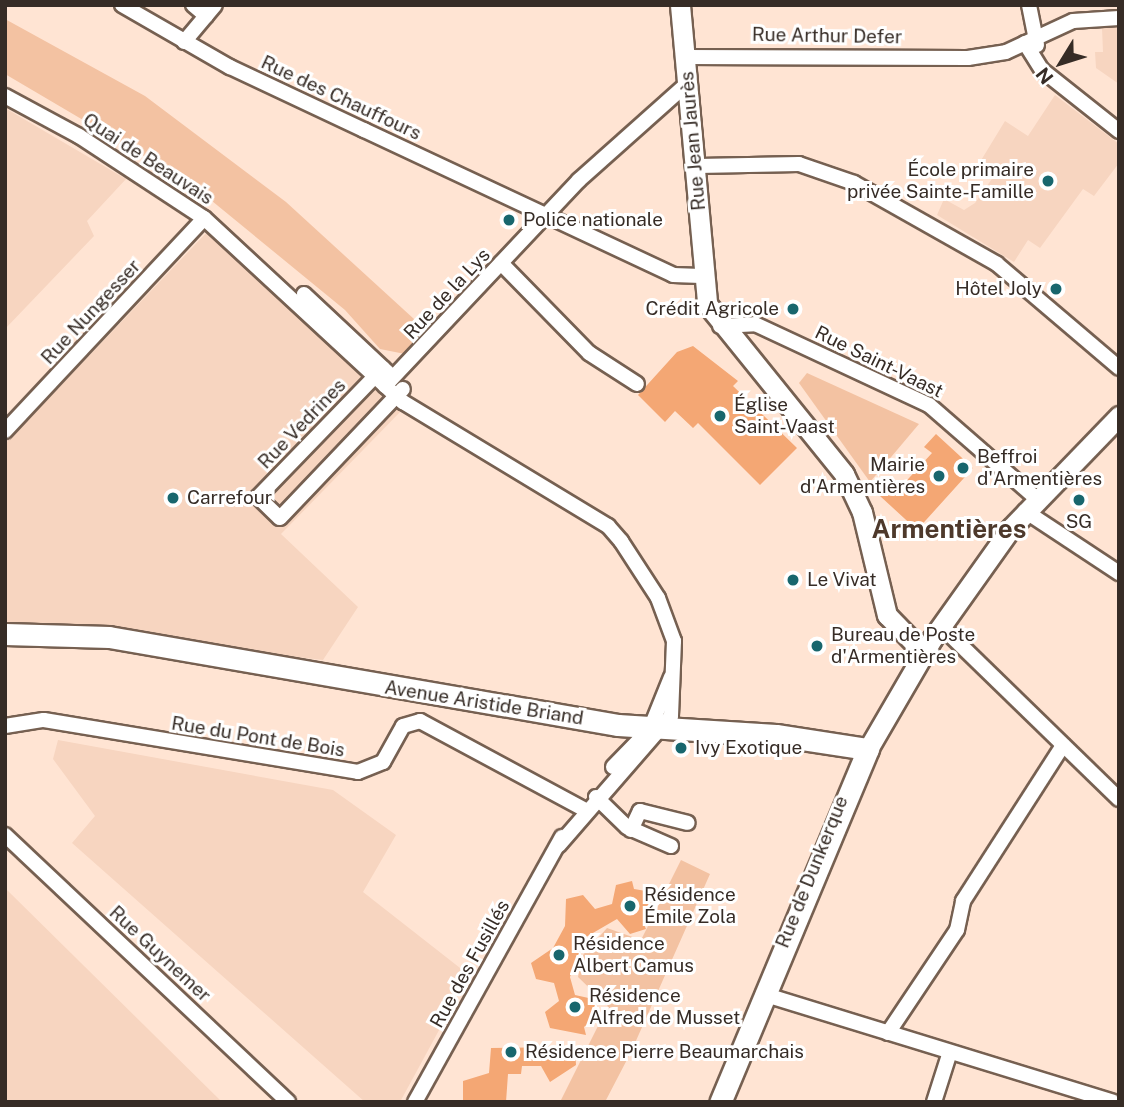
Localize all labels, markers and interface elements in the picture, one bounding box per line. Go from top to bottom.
street label: Rue Arthur Defer [752,23,902,49]
north arrow [1026,28,1096,98]
street label: Rue des Chauffours [257,51,425,145]
text: N [1031,63,1058,89]
street label: Rue Jean Jaurès [676,70,710,212]
street label: Quai de Beauvais [78,108,218,210]
place label: École primaire privée Sainte-Famille [847,159,1034,203]
marker: École primaire privée Sainte-Famille [1040,173,1056,189]
place label: Police nationale [523,209,663,231]
marker: Police nationale [501,212,517,228]
street label: Rue de la Lys [399,244,495,344]
street label: Rue Nungesser [37,255,145,369]
place label: Hôtel Joly [955,278,1042,300]
marker: Hôtel Joly [1048,281,1064,297]
place label: Crédit Agricole [646,298,779,320]
marker: Crédit Agricole [785,301,801,317]
street label: Rue Saint-Vaast [811,321,947,403]
street label: Rue Vedrines [253,374,351,474]
place label: Église Saint-Vaast [734,394,835,438]
marker: Église Saint-Vaast [712,408,728,424]
place label: Beffroi d'Armentières [977,446,1102,490]
place label: Mairie d'Armentières [800,454,925,498]
marker: Beffroi d'Armentières [955,460,971,476]
marker: Mairie d'Armentières [931,468,947,484]
place label: Carrefour [187,487,272,509]
marker: Carrefour [165,490,181,506]
marker: SG [1071,492,1087,508]
place label: SG [1066,511,1092,533]
district label: Armentières [872,513,1026,545]
place label: Le Vivat [807,569,877,591]
marker: Le Vivat [785,572,801,588]
place label: Bureau de Poste d'Armentières [831,624,976,668]
marker: Bureau de Poste d'Armentières [809,638,825,654]
street label: Avenue Aristide Briand [383,676,585,730]
street label: Rue du Pont de Bois [169,712,347,762]
place label: Ivy Exotique [695,737,802,759]
marker: Ivy Exotique [673,740,689,756]
street label: Rue de Dunkerque [771,792,853,952]
place label: Résidence Émile Zola [644,884,736,928]
street label: Rue des Fusillés [425,896,515,1032]
marker: Résidence Émile Zola [622,898,638,914]
street label: Rue Guynemer [104,901,216,1007]
place label: Résidence Albert Camus [573,933,694,977]
marker: Résidence Albert Camus [551,947,567,963]
place label: Résidence Alfred de Musset [589,985,741,1029]
marker: Résidence Alfred de Musset [567,999,583,1015]
place label: Résidence Pierre Beaumarchais [525,1041,804,1063]
marker: Résidence Pierre Beaumarchais [503,1044,519,1060]

